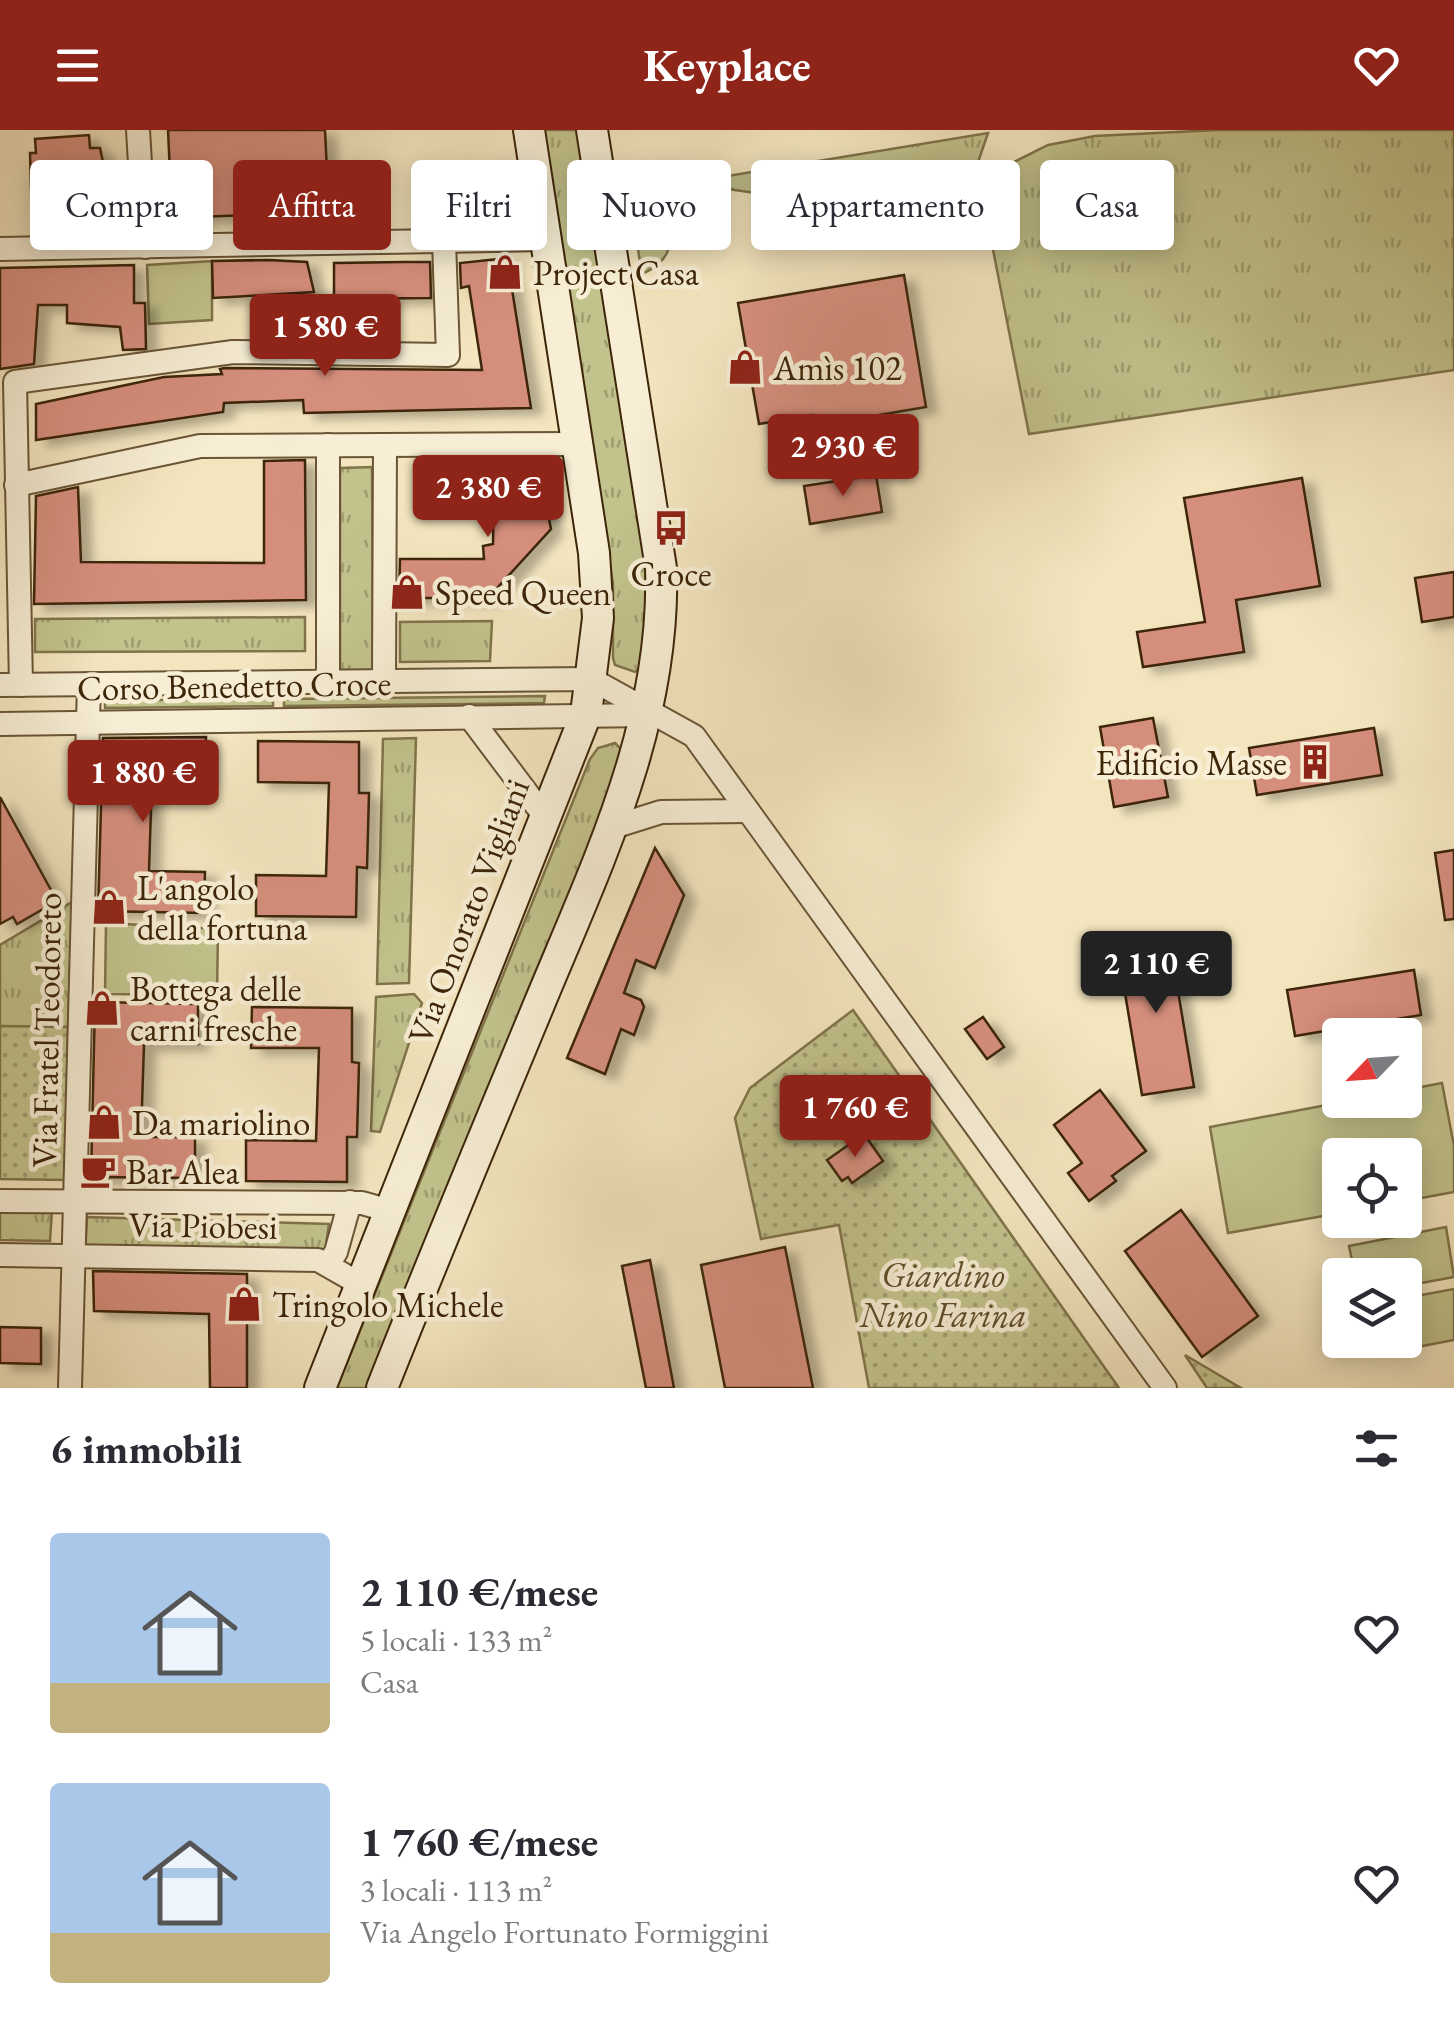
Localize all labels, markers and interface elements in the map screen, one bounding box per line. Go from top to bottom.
text: Keyplace [643,36,811,94]
icon: menu [50,38,105,93]
icon: heart [1349,38,1404,93]
chip: Compra [30,160,213,250]
chip: Affitta [233,160,391,250]
chip: Filtri [411,160,547,250]
chip: Nuovo [567,160,731,250]
chip: Appartamento [751,160,1020,250]
chip: Casa [1040,160,1174,250]
place label: Project Casa [533,250,699,295]
shop icon: Project Casa [486,253,524,291]
pin: 1 580 € [233,294,417,379]
text: 1 580 € [272,305,378,347]
place label: Amìs 102 [772,345,902,390]
shop icon: Amìs 102 [726,348,764,386]
pin: 2 930 € [751,414,935,499]
text: 2 930 € [790,425,896,467]
pin: 2 380 € [396,455,580,540]
text: 2 380 € [435,466,541,508]
bus stop icon: Croce [652,509,690,547]
place label: Croce [630,551,712,596]
place label: Speed Queen [435,570,611,615]
shop icon: Speed Queen [388,573,426,611]
street label: Corso Benedetto Croce [77,660,391,710]
pin: 1 880 € [51,740,235,825]
place label: Edificio Masse [1096,740,1287,785]
building icon: Edificio Masse [1296,743,1334,781]
text: 1 880 € [90,751,196,793]
street label: Via Onorato Vigliani [397,772,539,1050]
place label: L'angolo della fortuna [137,865,307,950]
shop icon: L'angolo della fortuna [90,888,128,926]
street label: Via Fratel Teodoreto [21,892,71,1168]
pin: 2 110 € [1064,931,1248,1016]
text: 2 110 € [1103,942,1209,984]
place label: Bottega delle carni fresche [130,966,302,1051]
shop icon: Bottega delle carni fresche [83,989,121,1027]
north arrow [1322,1018,1422,1118]
map controls [1322,1018,1422,1358]
pin: 1 760 € [763,1075,947,1160]
text: 1 760 € [802,1086,908,1128]
place label: Da mariolino [132,1100,310,1145]
shop icon: Da mariolino [85,1103,123,1141]
button: locate [1322,1138,1422,1238]
place label: Bar Alea [126,1149,239,1194]
cafe icon: Bar Alea [79,1152,117,1190]
street label: Via Piobesi [128,1201,278,1249]
park label: Giardino Nino Farina [858,1252,1027,1337]
button: layers [1322,1258,1422,1358]
place label: Tringolo Michele [272,1282,504,1327]
shop icon: Tringolo Michele [225,1285,263,1323]
text: 6 immobili [50,1421,242,1476]
icon: filters [1349,1421,1404,1476]
text: 2 110 €/mese [360,1564,598,1619]
icon: home [130,1573,250,1693]
icon: heart [1349,1606,1404,1661]
text: 5 locali · 133 m² [360,1619,552,1661]
text: Casa [360,1661,419,1703]
text: 1 760 €/mese [360,1814,598,1869]
icon: home [130,1823,250,1943]
icon: heart [1349,1856,1404,1911]
text: 3 locali · 113 m² [360,1869,552,1911]
text: Via Angelo Fortunato Formiggini [360,1911,769,1953]

